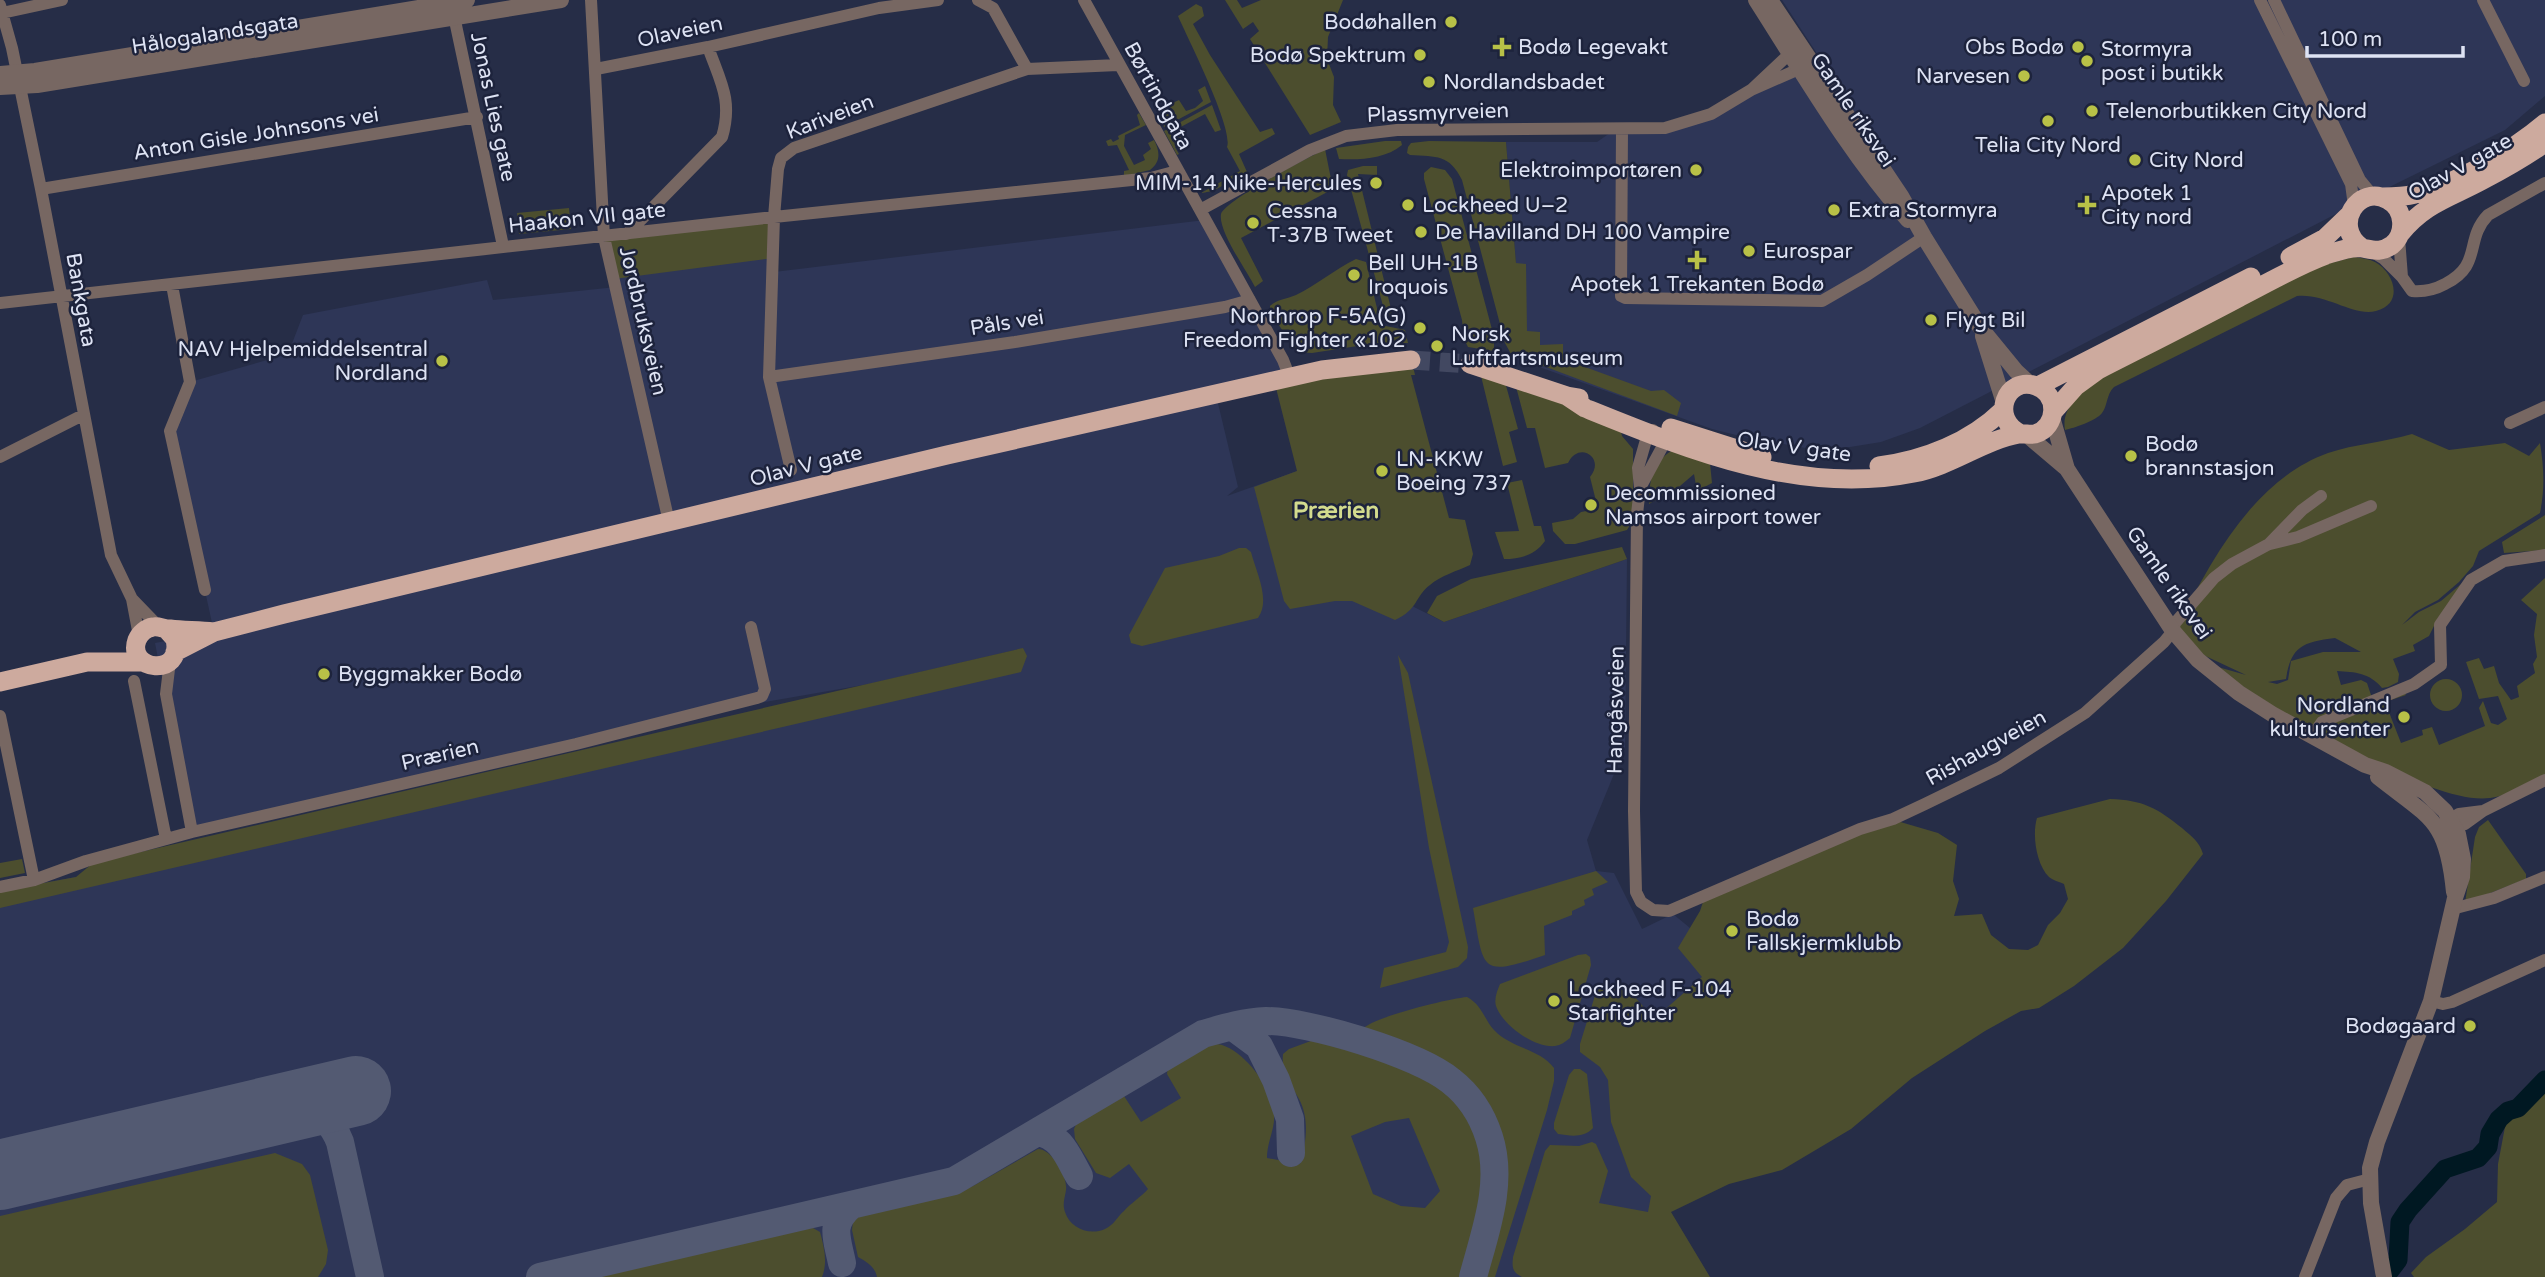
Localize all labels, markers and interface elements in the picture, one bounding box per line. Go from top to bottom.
street label: Hålogalandsgata [130,8,300,60]
place label: Bodøhallen [1324,10,1437,35]
street label: Olaveien [635,11,725,53]
marker: Bodøhallen [1443,14,1459,30]
scale bar [2307,14,2463,58]
text: 100 m [2318,27,2382,52]
street label: Jonas Lies gate [465,30,521,184]
place label: Bodø Legevakt [1518,35,1668,60]
place label: Obs Bodø [1965,35,2064,60]
marker: Bodø Legevakt [1492,37,1512,57]
place label: Stormyra post i butikk [2101,37,2223,86]
street label: Børtindgata [1118,38,1198,154]
marker: Obs Bodø [2070,39,2086,55]
place label: Bodø Spektrum [1250,43,1406,68]
marker: Bodø Spektrum [1412,47,1428,63]
street label: Gamle riksvei [1806,48,1900,172]
marker: Stormyra post i butikk [2079,53,2095,69]
place label: Narvesen [1916,64,2010,89]
marker: Narvesen [2016,68,2032,84]
place label: Nordlandsbadet [1443,70,1605,95]
marker: Nordlandsbadet [1421,74,1437,90]
street label: Kariveien [783,89,877,145]
street label: Plassmyrveien [1366,98,1510,128]
place label: Telenorbutikken City Nord [2106,99,2367,124]
street label: Anton Gisle Johnsons vei [131,102,381,166]
marker: Telenorbutikken City Nord [2084,103,2100,119]
marker: Telia City Nord [2040,113,2056,129]
street label: Olav V gate [2404,128,2516,206]
place label: Telia City Nord [1975,133,2121,158]
place label: City Nord [2149,148,2244,173]
marker: City Nord [2127,152,2143,168]
place label: Elektroimportøren [1500,158,1682,183]
marker: Elektroimportøren [1688,162,1704,178]
place label: MIM-14 Nike-Hercules [1135,171,1362,196]
marker: MIM-14 Nike-Hercules [1368,175,1384,191]
place label: Apotek 1 City nord [2101,181,2192,230]
place label: Lockheed U–2 [1422,193,1568,218]
street label: Haakon VII gate [507,197,667,239]
marker: Lockheed U–2 [1400,197,1416,213]
marker: Apotek 1 City nord [2079,197,2095,213]
place label: Extra Stormyra [1848,198,1997,223]
place label: Cessna T-37B Tweet [1267,199,1393,248]
marker: Extra Stormyra [1826,202,1842,218]
marker: Cessna T-37B Tweet [1245,215,1261,231]
place label: De Havilland DH 100 Vampire [1435,220,1730,245]
marker: De Havilland DH 100 Vampire [1413,224,1429,240]
place label: Eurospar [1763,239,1853,264]
marker: Eurospar [1741,243,1757,259]
street label: Jordbruksveien [614,244,672,398]
street label: Bankgata [60,251,102,349]
place label: Bell UH-1B Iroquois [1368,251,1478,300]
marker: Apotek 1 Trekanten Bodø [1689,252,1705,268]
marker: Bell UH-1B Iroquois [1346,267,1362,283]
place label: Apotek 1 Trekanten Bodø [1570,272,1824,297]
place label: Northrop F-5A(G) Freedom Fighter «102 [1183,304,1406,353]
street label: Påls vei [968,305,1046,341]
place label: Flygt Bil [1945,308,2026,333]
marker: Flygt Bil [1923,312,1939,328]
marker: Northrop F-5A(G) Freedom Fighter «102 [1412,320,1428,336]
place label: Norsk Luftfartsmuseum [1451,322,1623,371]
place label: NAV Hjelpemiddelsentral Nordland [177,337,428,386]
marker: Norsk Luftfartsmuseum [1429,338,1445,354]
marker: NAV Hjelpemiddelsentral Nordland [434,353,450,369]
street label: Olav V gate [1735,427,1853,467]
place label: Bodø brannstasjon [2145,432,2274,481]
street label: Olav V gate [747,440,865,492]
place label: LN-KKW Boeing 737 [1396,447,1511,496]
marker: Bodø brannstasjon [2123,448,2139,464]
marker: LN-KKW Boeing 737 [1374,463,1390,479]
place label: Decommissioned Namsos airport tower [1605,481,1821,530]
district label: Prærien [1293,497,1379,525]
marker: Decommissioned Namsos airport tower [1583,497,1599,513]
street label: Gamle riksvei [2121,522,2217,644]
street label: Hangåsveien [1602,646,1630,774]
place label: Byggmakker Bodø [338,662,522,687]
marker: Byggmakker Bodø [316,666,332,682]
place label: Nordland kultursenter [2269,693,2390,742]
street label: Rishaugveien [1922,705,2050,791]
marker: Nordland kultursenter [2396,709,2412,725]
street label: Prærien [399,734,481,776]
place label: Bodø Fallskjermklubb [1746,907,1901,956]
marker: Bodø Fallskjermklubb [1724,923,1740,939]
place label: Lockheed F-104 Starfighter [1568,977,1732,1026]
marker: Lockheed F-104 Starfighter [1546,993,1562,1009]
place label: Bodøgaard [2345,1014,2456,1039]
marker: Bodøgaard [2462,1018,2478,1034]

